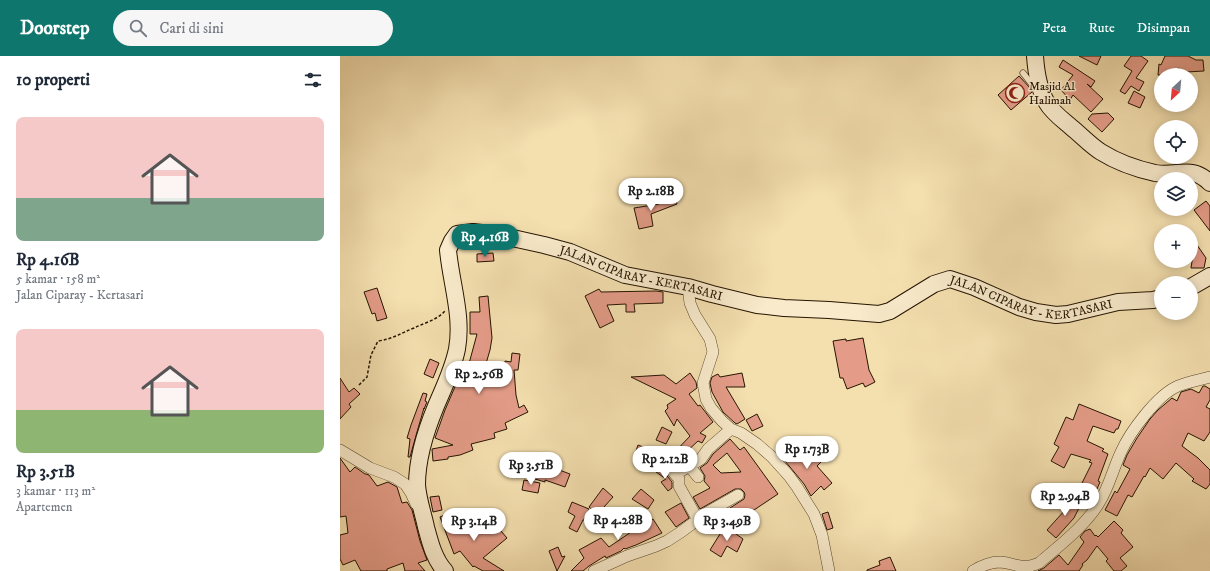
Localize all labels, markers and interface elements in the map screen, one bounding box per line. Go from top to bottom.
search box [113,10,393,46]
text: Doorstep [20,17,89,40]
icon: search [127,17,149,39]
text: Cari di sini [159,19,224,38]
text: Peta [1042,19,1067,37]
text: Rute [1089,19,1115,37]
text: Disimpan [1137,19,1190,37]
north arrow [1154,68,1198,112]
map controls [1154,68,1198,320]
text: 10 properti [16,69,90,91]
icon: filters [302,69,324,91]
place label: Masjid Al Halimah [1029,79,1075,108]
mosque icon: Masjid Al Halimah [1004,82,1026,104]
button: locate [1154,120,1198,164]
icon: home [134,143,206,215]
button: layers [1154,172,1198,216]
pin: Rp 2.18B [610,178,692,212]
text: Rp 2.18B [627,183,675,199]
pin: Rp 4.16B [444,224,526,258]
button: + [1154,224,1198,268]
text: Rp 4.16B [461,229,509,245]
street label: JALAN CIPARAY - KERTASARI [557,242,724,304]
text: Rp 4.16B [16,249,79,271]
text: 5 kamar · 158 m² [16,271,100,287]
street label: JALAN CIPARAY - KERTASARI [947,272,1114,323]
button: − [1154,276,1198,320]
text: Jalan Ciparay - Kertasari [16,287,144,303]
icon: home [134,355,206,427]
pin: Rp 2.56B [438,361,520,395]
text: Rp 2.56B [455,366,503,382]
pin: Rp 1.73B [766,436,848,470]
text: Rp 1.73B [785,441,829,457]
pin: Rp 2.12B [624,446,706,480]
text: Rp 2.12B [641,451,689,467]
pin: Rp 3.51B [490,452,572,486]
text: Rp 3.51B [508,457,554,473]
text: Rp 3.51B [16,461,75,483]
text: 3 kamar · 113 m² [16,483,95,499]
pin: Rp 2.94B [1024,483,1106,517]
text: Rp 2.94B [1040,488,1090,504]
text: Apartemen [16,499,73,515]
pin: Rp 4.28B [577,507,659,541]
pin: Rp 3.14B [433,508,515,542]
pin: Rp 3.49B [686,508,768,542]
text: Rp 4.28B [593,512,643,528]
text: Rp 3.14B [451,513,497,529]
text: Rp 3.49B [703,513,751,529]

